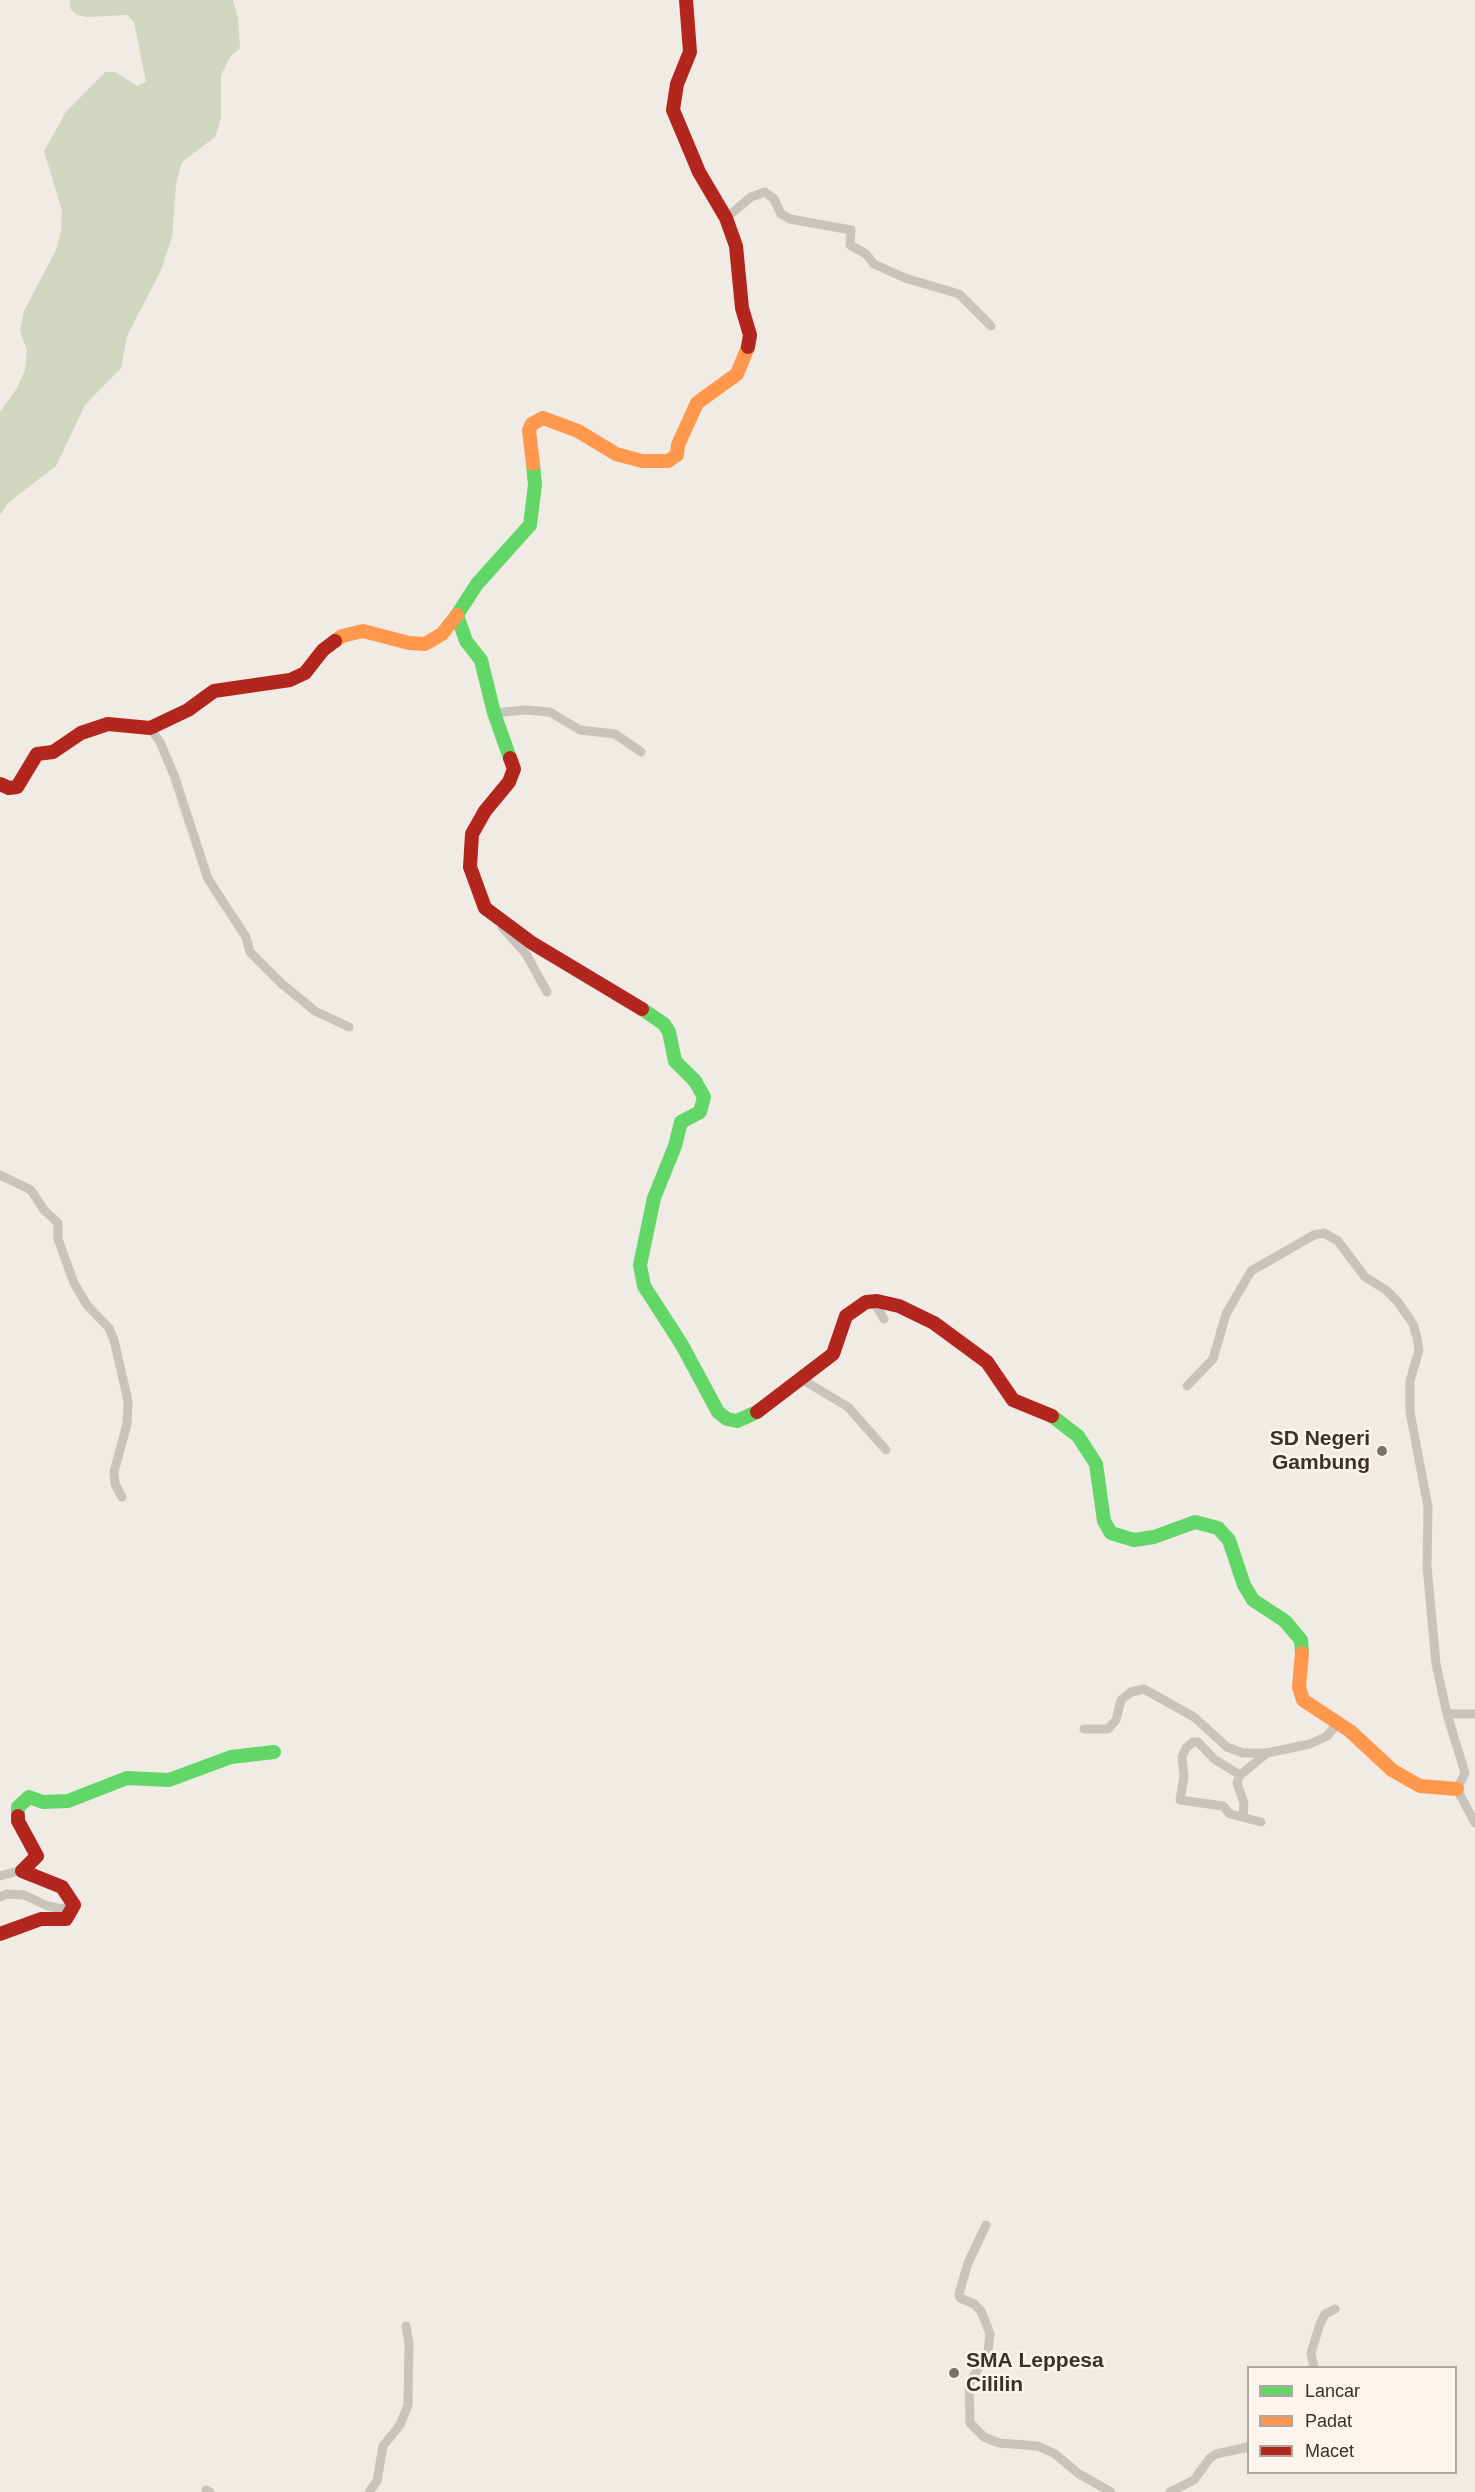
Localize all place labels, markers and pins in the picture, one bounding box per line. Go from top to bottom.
place label: SD Negeri Gambung [1270,1426,1370,1476]
marker: SD Negeri Gambung [1375,1444,1389,1458]
place label: SMA Leppesa Cililin [966,2348,1104,2398]
marker: SMA Leppesa Cililin [947,2366,961,2380]

